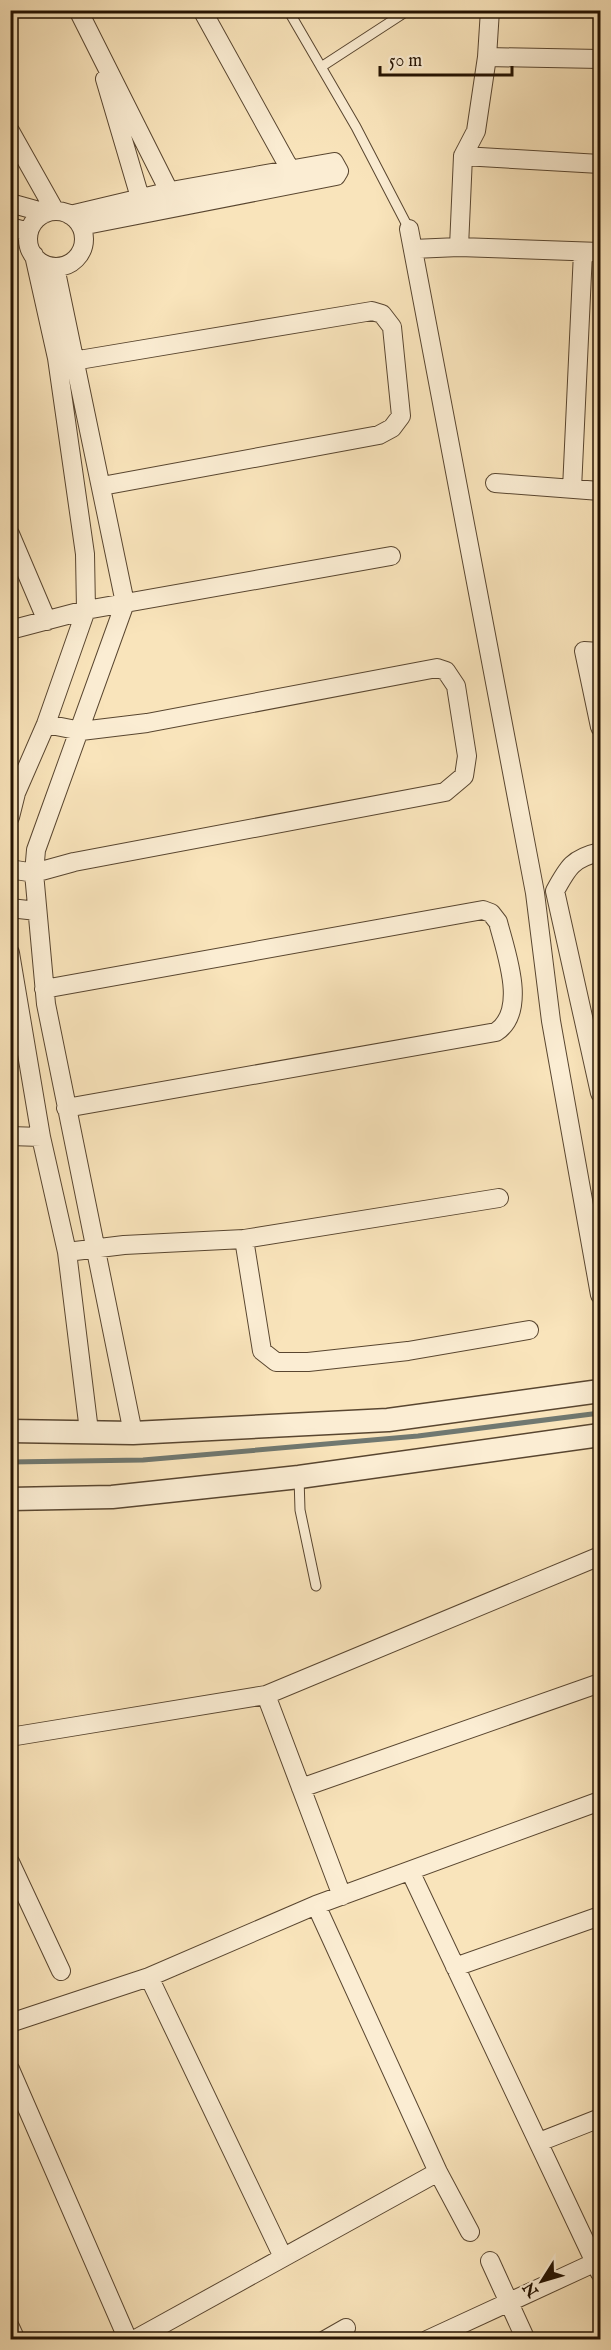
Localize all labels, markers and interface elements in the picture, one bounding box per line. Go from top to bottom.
scale bar [380,39,512,77]
text: 50 m [389,50,422,73]
north arrow [512,2251,572,2311]
text: N [519,2277,544,2301]

